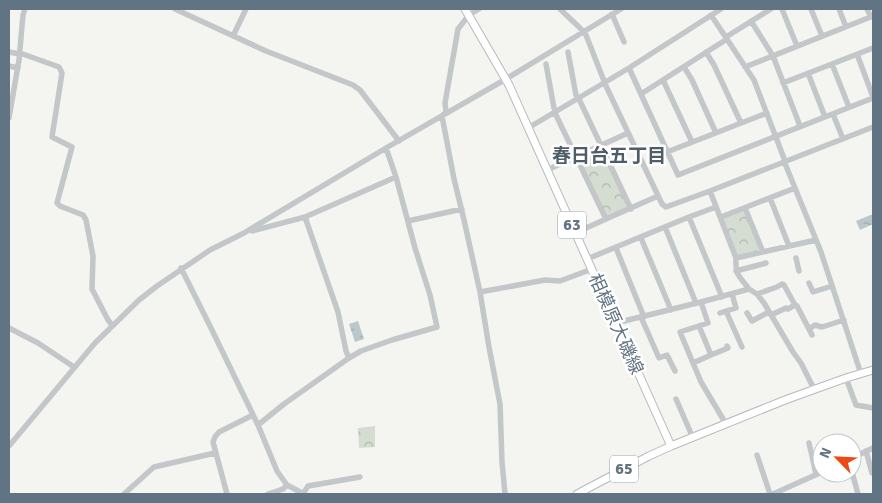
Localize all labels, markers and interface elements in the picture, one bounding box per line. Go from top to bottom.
district label: 春日台五丁目 [552,144,666,168]
road number: 63 [558,212,586,238]
street label: 相模原大磯線 [584,270,648,378]
north arrow [812,433,862,483]
text: N [816,445,835,461]
road number: 65 [610,456,638,482]

